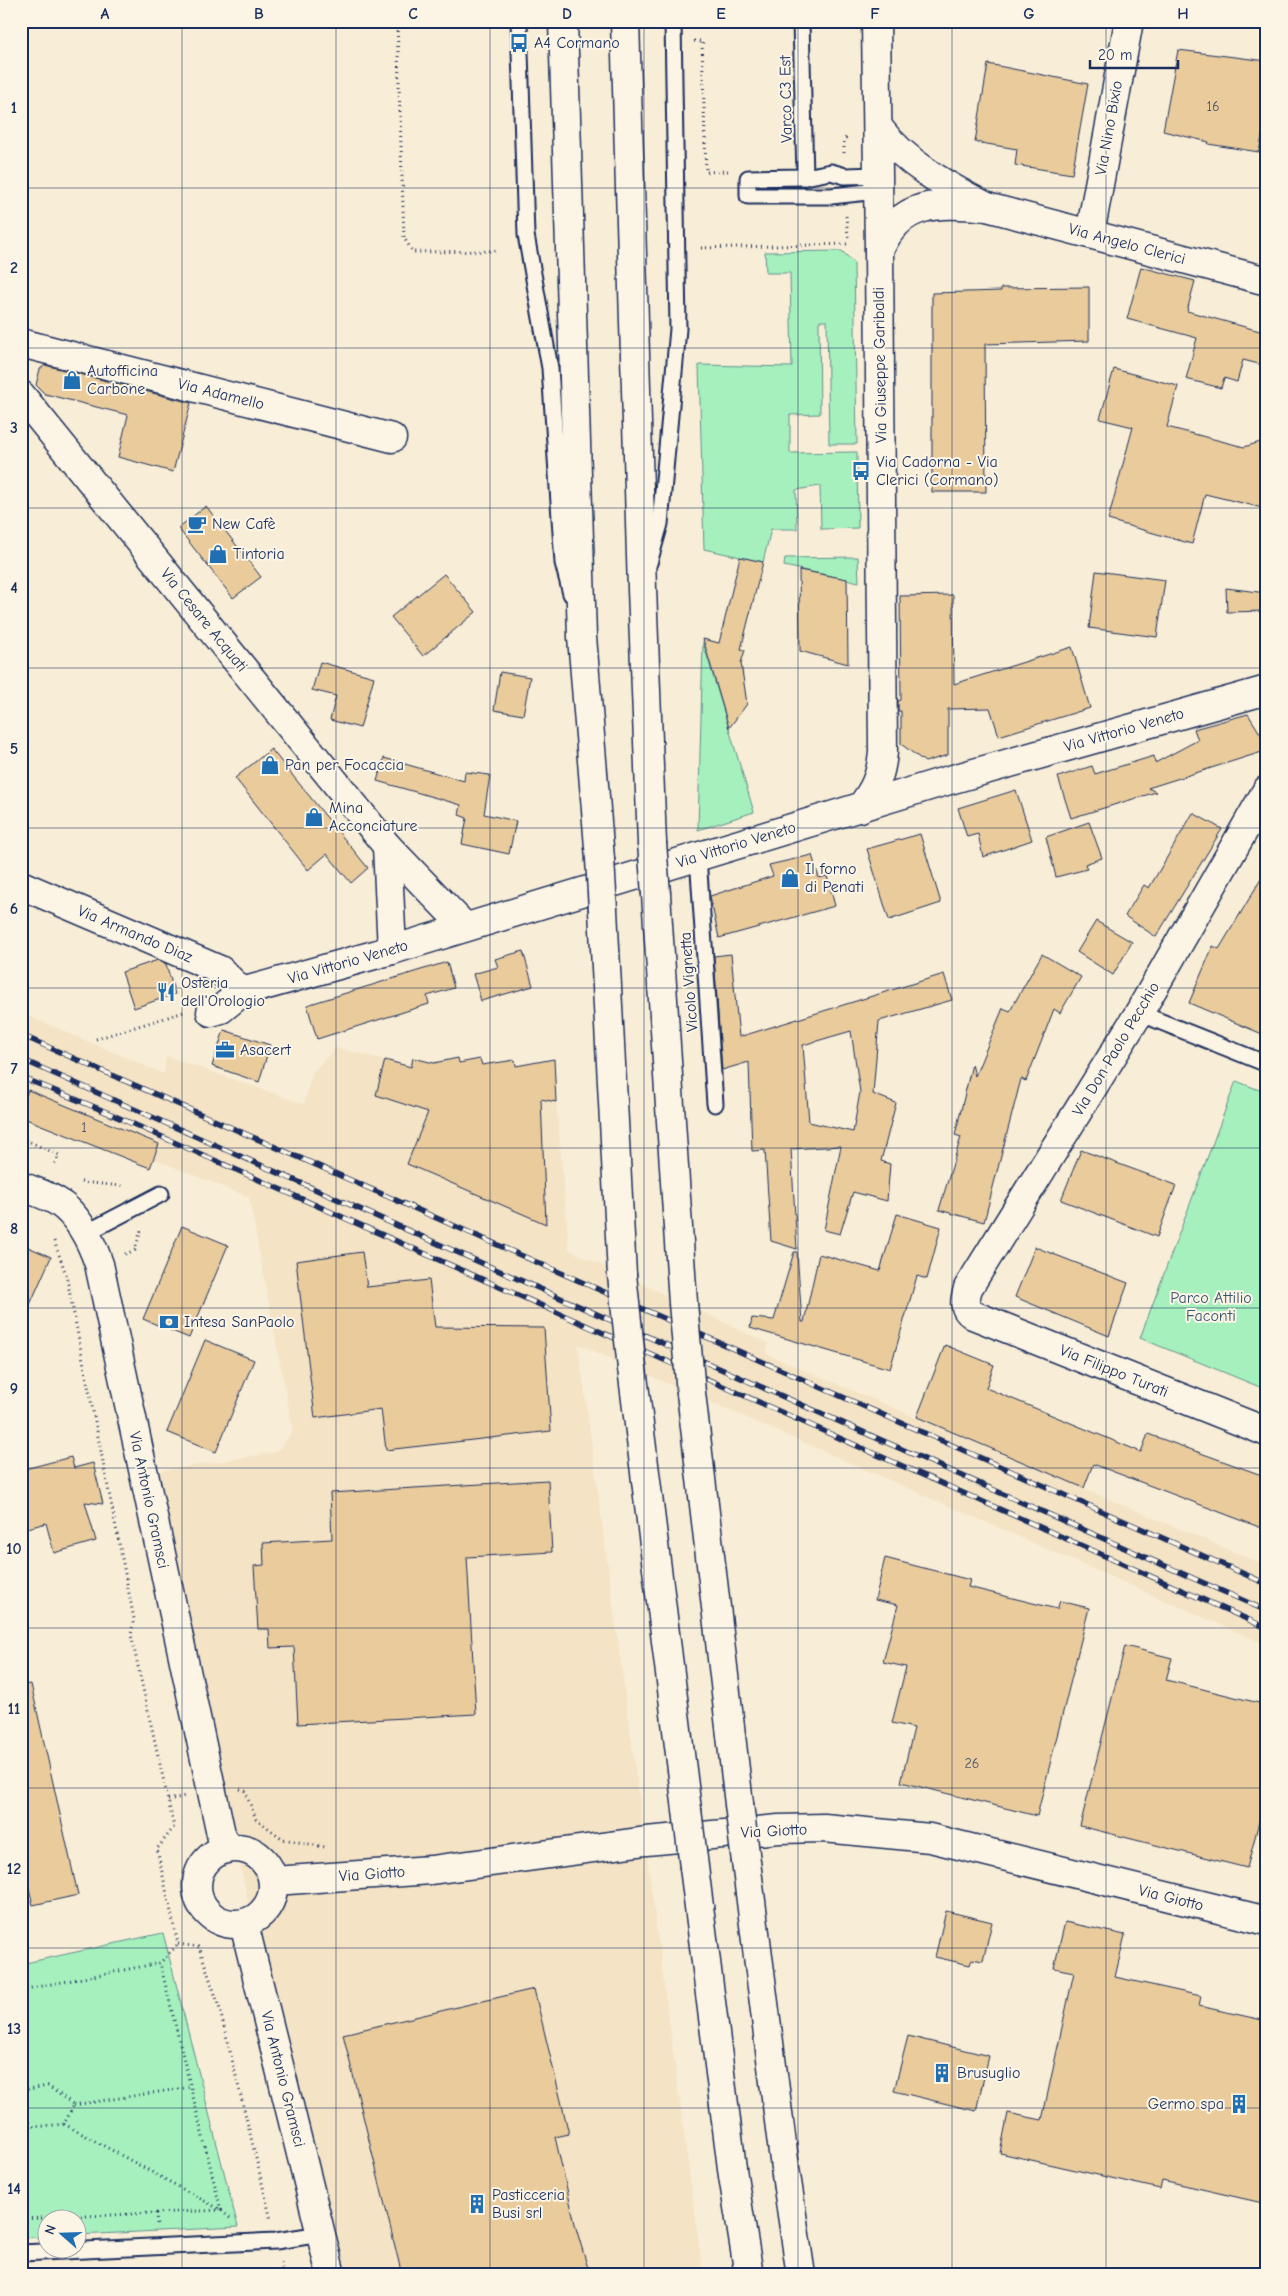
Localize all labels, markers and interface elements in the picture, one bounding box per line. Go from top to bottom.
text: A [101,5,110,23]
text: B [254,5,264,23]
text: C [408,5,418,23]
text: D [562,5,572,23]
text: E [716,5,726,23]
text: F [870,5,880,23]
text: G [1023,5,1035,23]
text: H [1177,5,1189,23]
bus stop icon: A4 Cormano [508,32,530,54]
place label: A4 Cormano [534,34,620,52]
scale bar [1090,38,1178,70]
text: 20 m [1098,46,1132,64]
street label: Varco C3 Est [776,55,796,143]
street label: Via Nino Bixio [1092,79,1126,177]
house number: 16 [1206,98,1220,115]
text: 1 [11,99,17,117]
street label: Via Angelo Clerici [1067,220,1187,268]
text: 2 [10,259,18,277]
street label: Via Giuseppe Garibaldi [870,287,890,443]
place label: Autofficina Carbone [87,362,158,398]
shop icon: Autofficina Carbone [61,369,83,391]
street label: Via Adamello [176,375,266,413]
text: 3 [10,419,18,437]
place label: Via Cadorna - Via Clerici (Cormano) [876,453,999,489]
bus stop icon: Via Cadorna - Via Clerici (Cormano) [850,460,872,482]
cafe icon: New Cafè [186,513,208,535]
place label: New Cafè [212,515,276,533]
shop icon: Tintoria [207,543,229,565]
place label: Tintoria [233,545,285,563]
street label: Via Cesare Acquati [157,565,251,675]
text: 4 [10,579,18,597]
street label: Via Vittorio Veneto [1062,704,1186,756]
text: 5 [10,740,18,758]
shop icon: Pan per Focaccia [259,754,281,776]
place label: Pan per Focaccia [285,756,404,774]
place label: Mina Acconciature [329,799,417,835]
shop icon: Mina Acconciature [303,806,325,828]
street label: Via Vittorio Veneto [674,818,798,872]
place label: Il forno di Penati [805,860,864,896]
shop icon: Il forno di Penati [779,867,801,889]
text: 6 [10,900,18,918]
street label: Via Armando Diaz [75,902,195,966]
street label: Vicolo Vignetta [677,931,701,1033]
street label: Via Vittorio Veneto [286,936,410,988]
place label: Osteria dell'Orologio [181,974,265,1010]
street label: Via Don Paolo Pecchio [1069,979,1163,1119]
restaurant icon: Osteria dell'Orologio [155,981,177,1003]
office icon: Asacert [214,1039,236,1061]
place label: Asacert [240,1041,291,1059]
text: 7 [10,1060,18,1078]
house number: 1 [81,1119,87,1136]
text: 8 [10,1220,18,1238]
park label: Parco Attilio Faconti [1170,1289,1252,1325]
bank icon: Intesa SanPaolo [158,1311,180,1333]
place label: Intesa SanPaolo [184,1313,294,1331]
street label: Via Filippo Turati [1057,1341,1171,1401]
text: 9 [10,1380,18,1398]
street label: Via Antonio Gramsci [126,1430,172,1570]
text: 10 [6,1540,22,1558]
text: 11 [8,1700,20,1718]
house number: 26 [965,1755,979,1772]
street label: Via Giotto [740,1820,808,1842]
text: 12 [7,1860,21,1878]
street label: Via Giotto [338,1863,406,1885]
street label: Via Giotto [1137,1881,1205,1915]
street label: Via Antonio Gramsci [257,2009,309,2149]
text: 13 [7,2020,21,2038]
building icon: Brusuglio [931,2062,953,2084]
place label: Brusuglio [957,2064,1020,2082]
building icon: Germo spa [1228,2093,1250,2115]
place label: Germo spa [1148,2095,1224,2113]
text: 14 [7,2180,21,2198]
place label: Pasticceria Busi srl [492,2186,565,2222]
building icon: Pasticceria Busi srl [466,2193,488,2215]
north arrow [38,2208,88,2258]
text: N [41,2223,60,2237]

